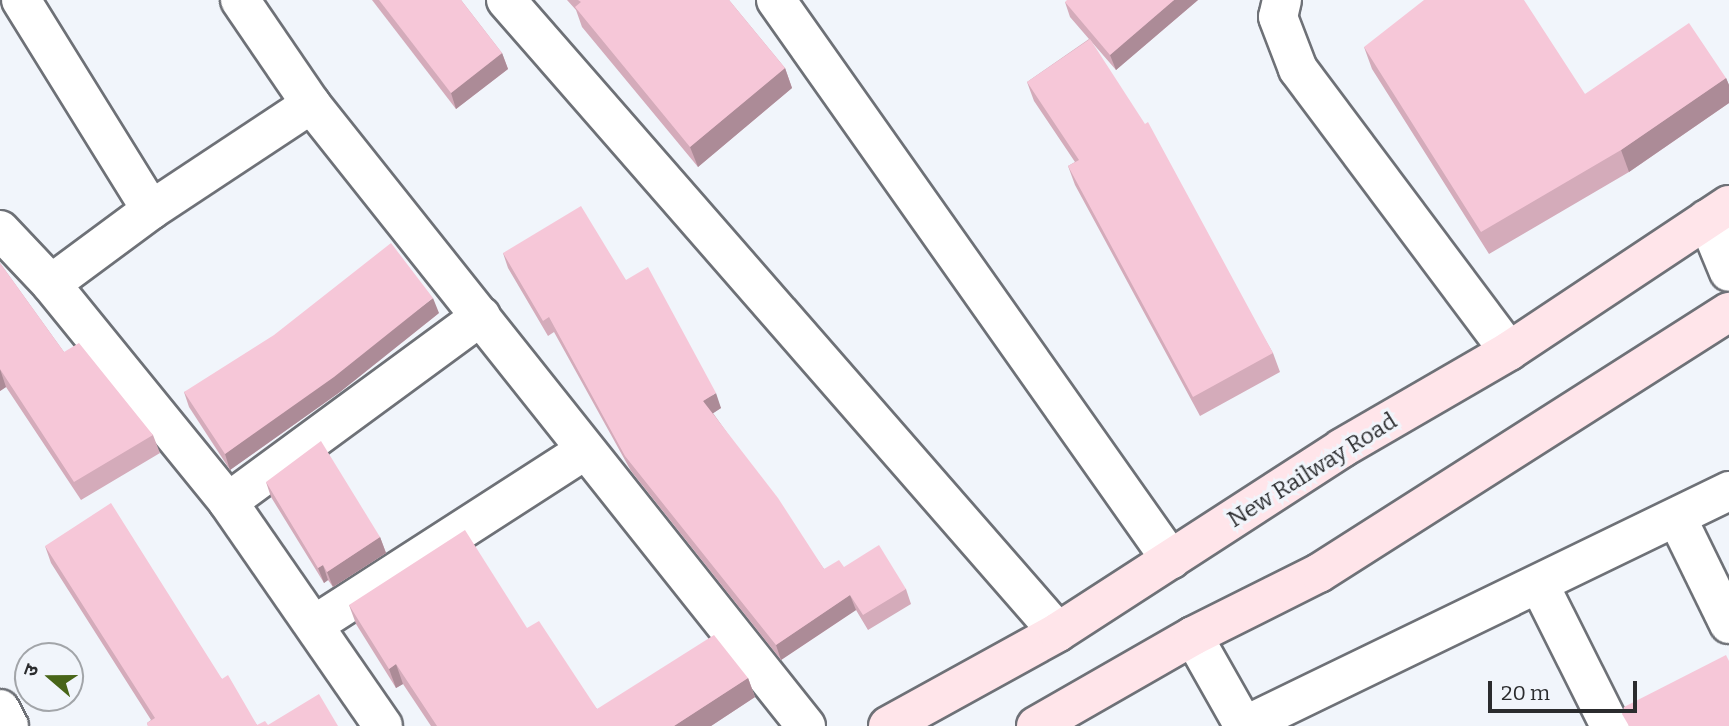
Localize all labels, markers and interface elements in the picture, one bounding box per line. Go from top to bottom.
street label: New Railway Road [1222,407,1402,533]
north arrow [14,642,84,712]
text: उ [18,661,43,679]
scale bar [1491,666,1640,710]
text: 20 m [1501,680,1550,706]

